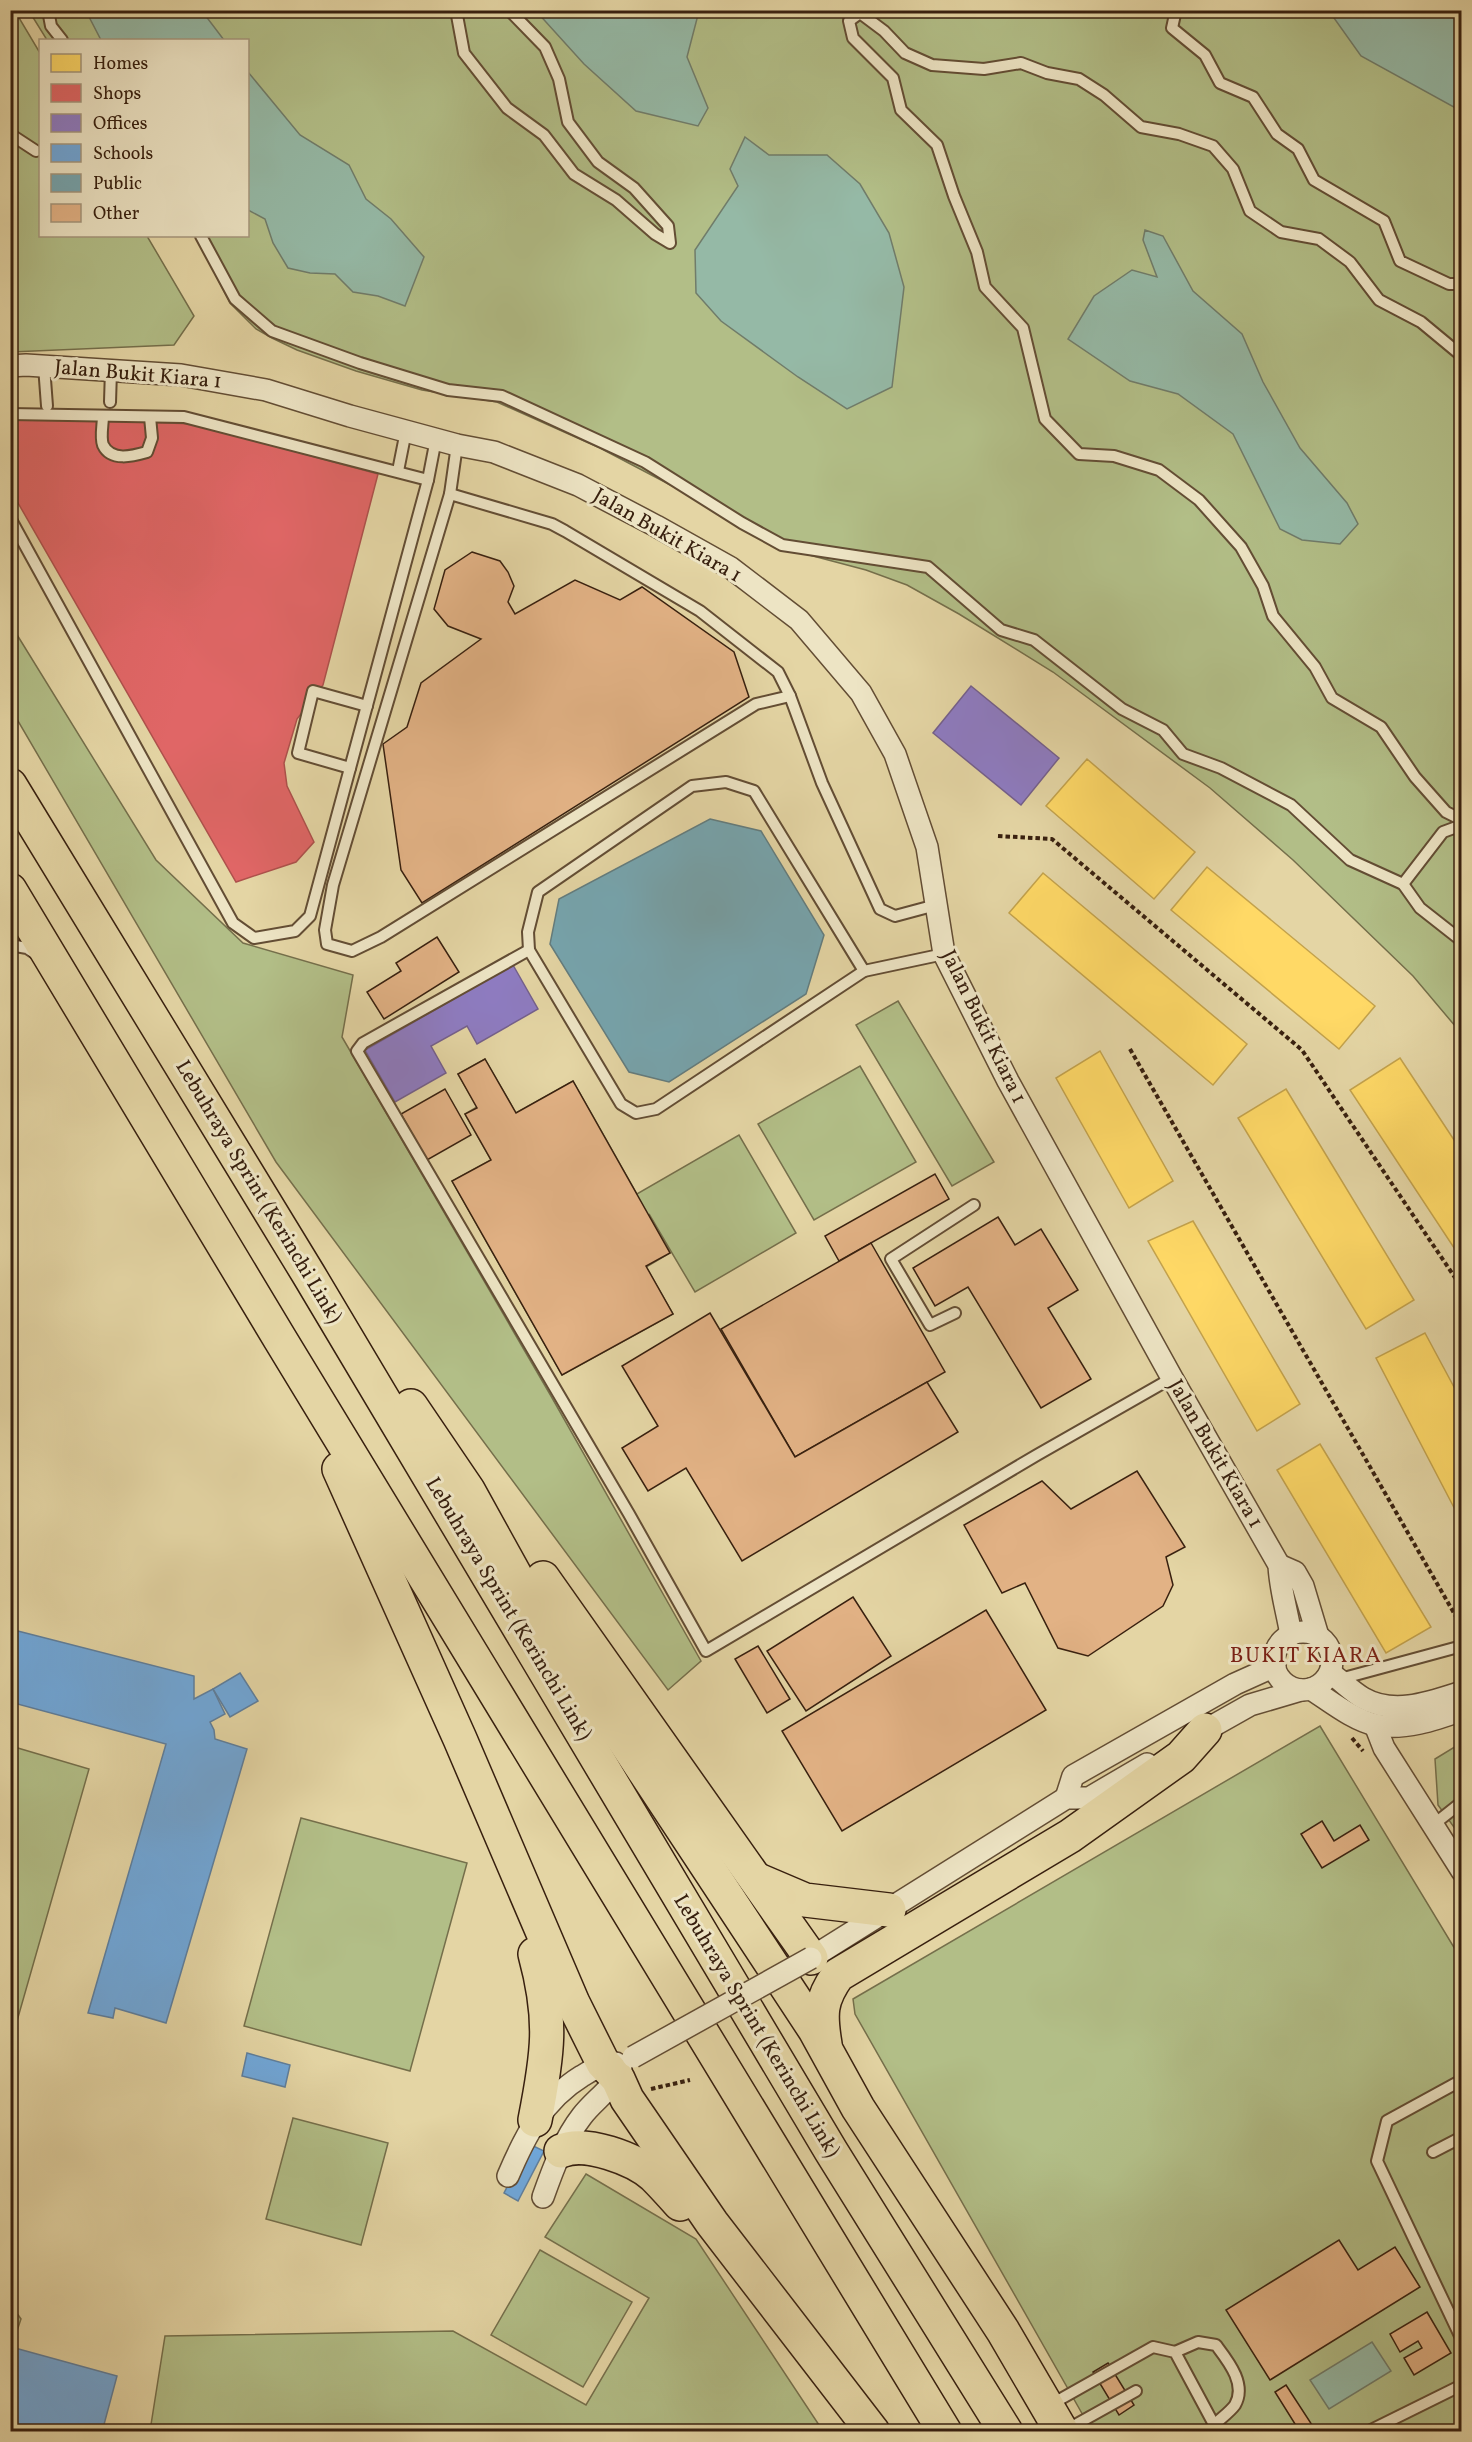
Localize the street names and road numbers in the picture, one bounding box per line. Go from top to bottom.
street label: Jalan Bukit Kiara 1 [53,353,223,397]
street label: Jalan Bukit Kiara 1 [587,482,747,590]
street label: Jalan Bukit Kiara 1 [933,945,1033,1109]
street label: Lebuhraya Sprint (Kerinchi Link) [168,1055,348,1329]
street label: Jalan Bukit Kiara 1 [1161,1374,1269,1534]
street label: Lebuhraya Sprint (Kerinchi Link) [418,1472,598,1746]
street label: Lebuhraya Sprint (Kerinchi Link) [666,1889,846,2163]

